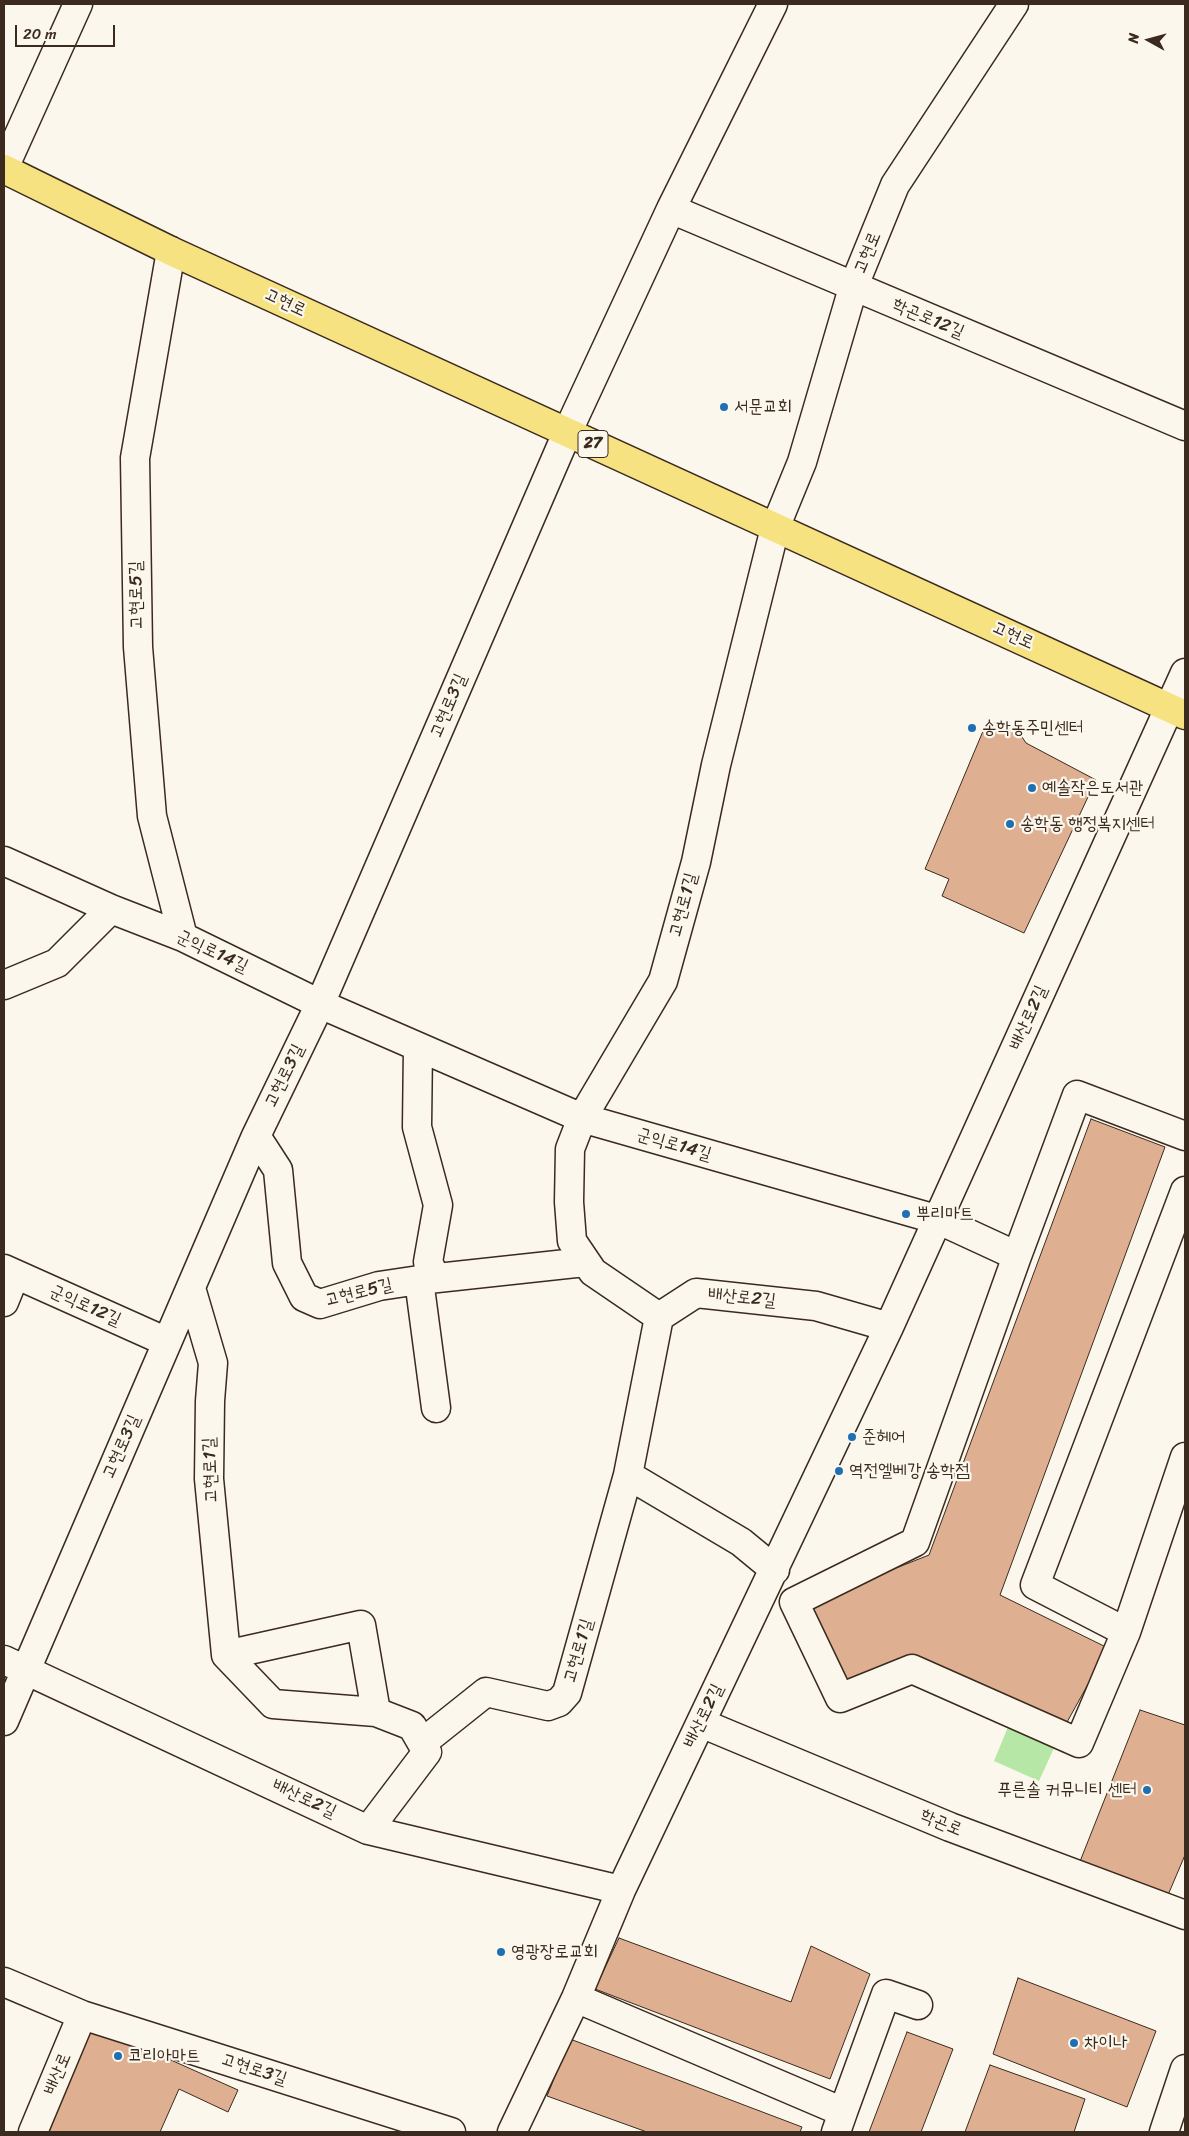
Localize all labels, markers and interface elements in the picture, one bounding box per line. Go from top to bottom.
scale bar [18,15,118,47]
north arrow [1124,15,1174,65]
text: 20 m [23,21,57,47]
text: N [1121,32,1147,44]
street label: 고현로 [850,229,886,277]
street label: 고현로 [261,284,309,322]
street label: 학곤로12길 [889,294,967,344]
place label: 서문교회 [734,396,792,418]
marker: 서문교회 [718,401,730,413]
road number: 27 [578,430,608,458]
street label: 고현로5길 [126,560,148,630]
street label: 고현로 [989,617,1037,655]
street label: 고현로3길 [426,671,472,741]
place label: 송학동주민센터 [982,717,1083,739]
marker: 송학동주민센터 [966,722,978,734]
place label: 예솔작은도서관 [1042,777,1143,799]
marker: 예솔작은도서관 [1026,782,1038,794]
place label: 송학동 행정복지센터 [1020,813,1155,835]
marker: 송학동 행정복지센터 [1004,818,1016,830]
street label: 고현로1길 [665,870,703,940]
street label: 군익로14길 [173,926,251,978]
street label: 배산로2길 [1005,982,1053,1054]
street label: 고현로3길 [260,1041,310,1111]
street label: 군익로14길 [634,1124,714,1166]
place label: 뿌리마트 [916,1203,974,1225]
marker: 뿌리마트 [900,1208,912,1220]
street label: 고현로5길 [323,1274,395,1312]
street label: 군익로12길 [46,1281,124,1331]
street label: 배산로2길 [707,1284,777,1312]
street label: 고현로3길 [98,1412,146,1482]
place label: 준헤어 [862,1426,905,1448]
marker: 준헤어 [846,1431,858,1443]
street label: 고현로1길 [199,1437,223,1503]
place label: 역전엘베강 송학점 [849,1460,970,1482]
marker: 역전엘베강 송학점 [833,1465,845,1477]
street label: 고현로1길 [560,1616,598,1686]
street label: 배산로2길 [679,1681,729,1751]
street label: 배산로2길 [268,1775,340,1823]
place label: 푸른솔 커뮤니티 센터 [997,1779,1137,1801]
marker: 푸른솔 커뮤니티 센터 [1141,1784,1153,1796]
street label: 학곤로 [917,1805,965,1841]
place label: 영광장로교회 [511,1941,598,1963]
marker: 영광장로교회 [495,1946,507,1958]
place label: 차이나 [1084,2032,1127,2054]
marker: 차이나 [1068,2037,1080,2049]
place label: 코리아마트 [128,2045,200,2067]
street label: 고현로3길 [218,2049,290,2091]
street label: 배산로 [40,2050,76,2098]
marker: 코리아마트 [112,2050,124,2062]

